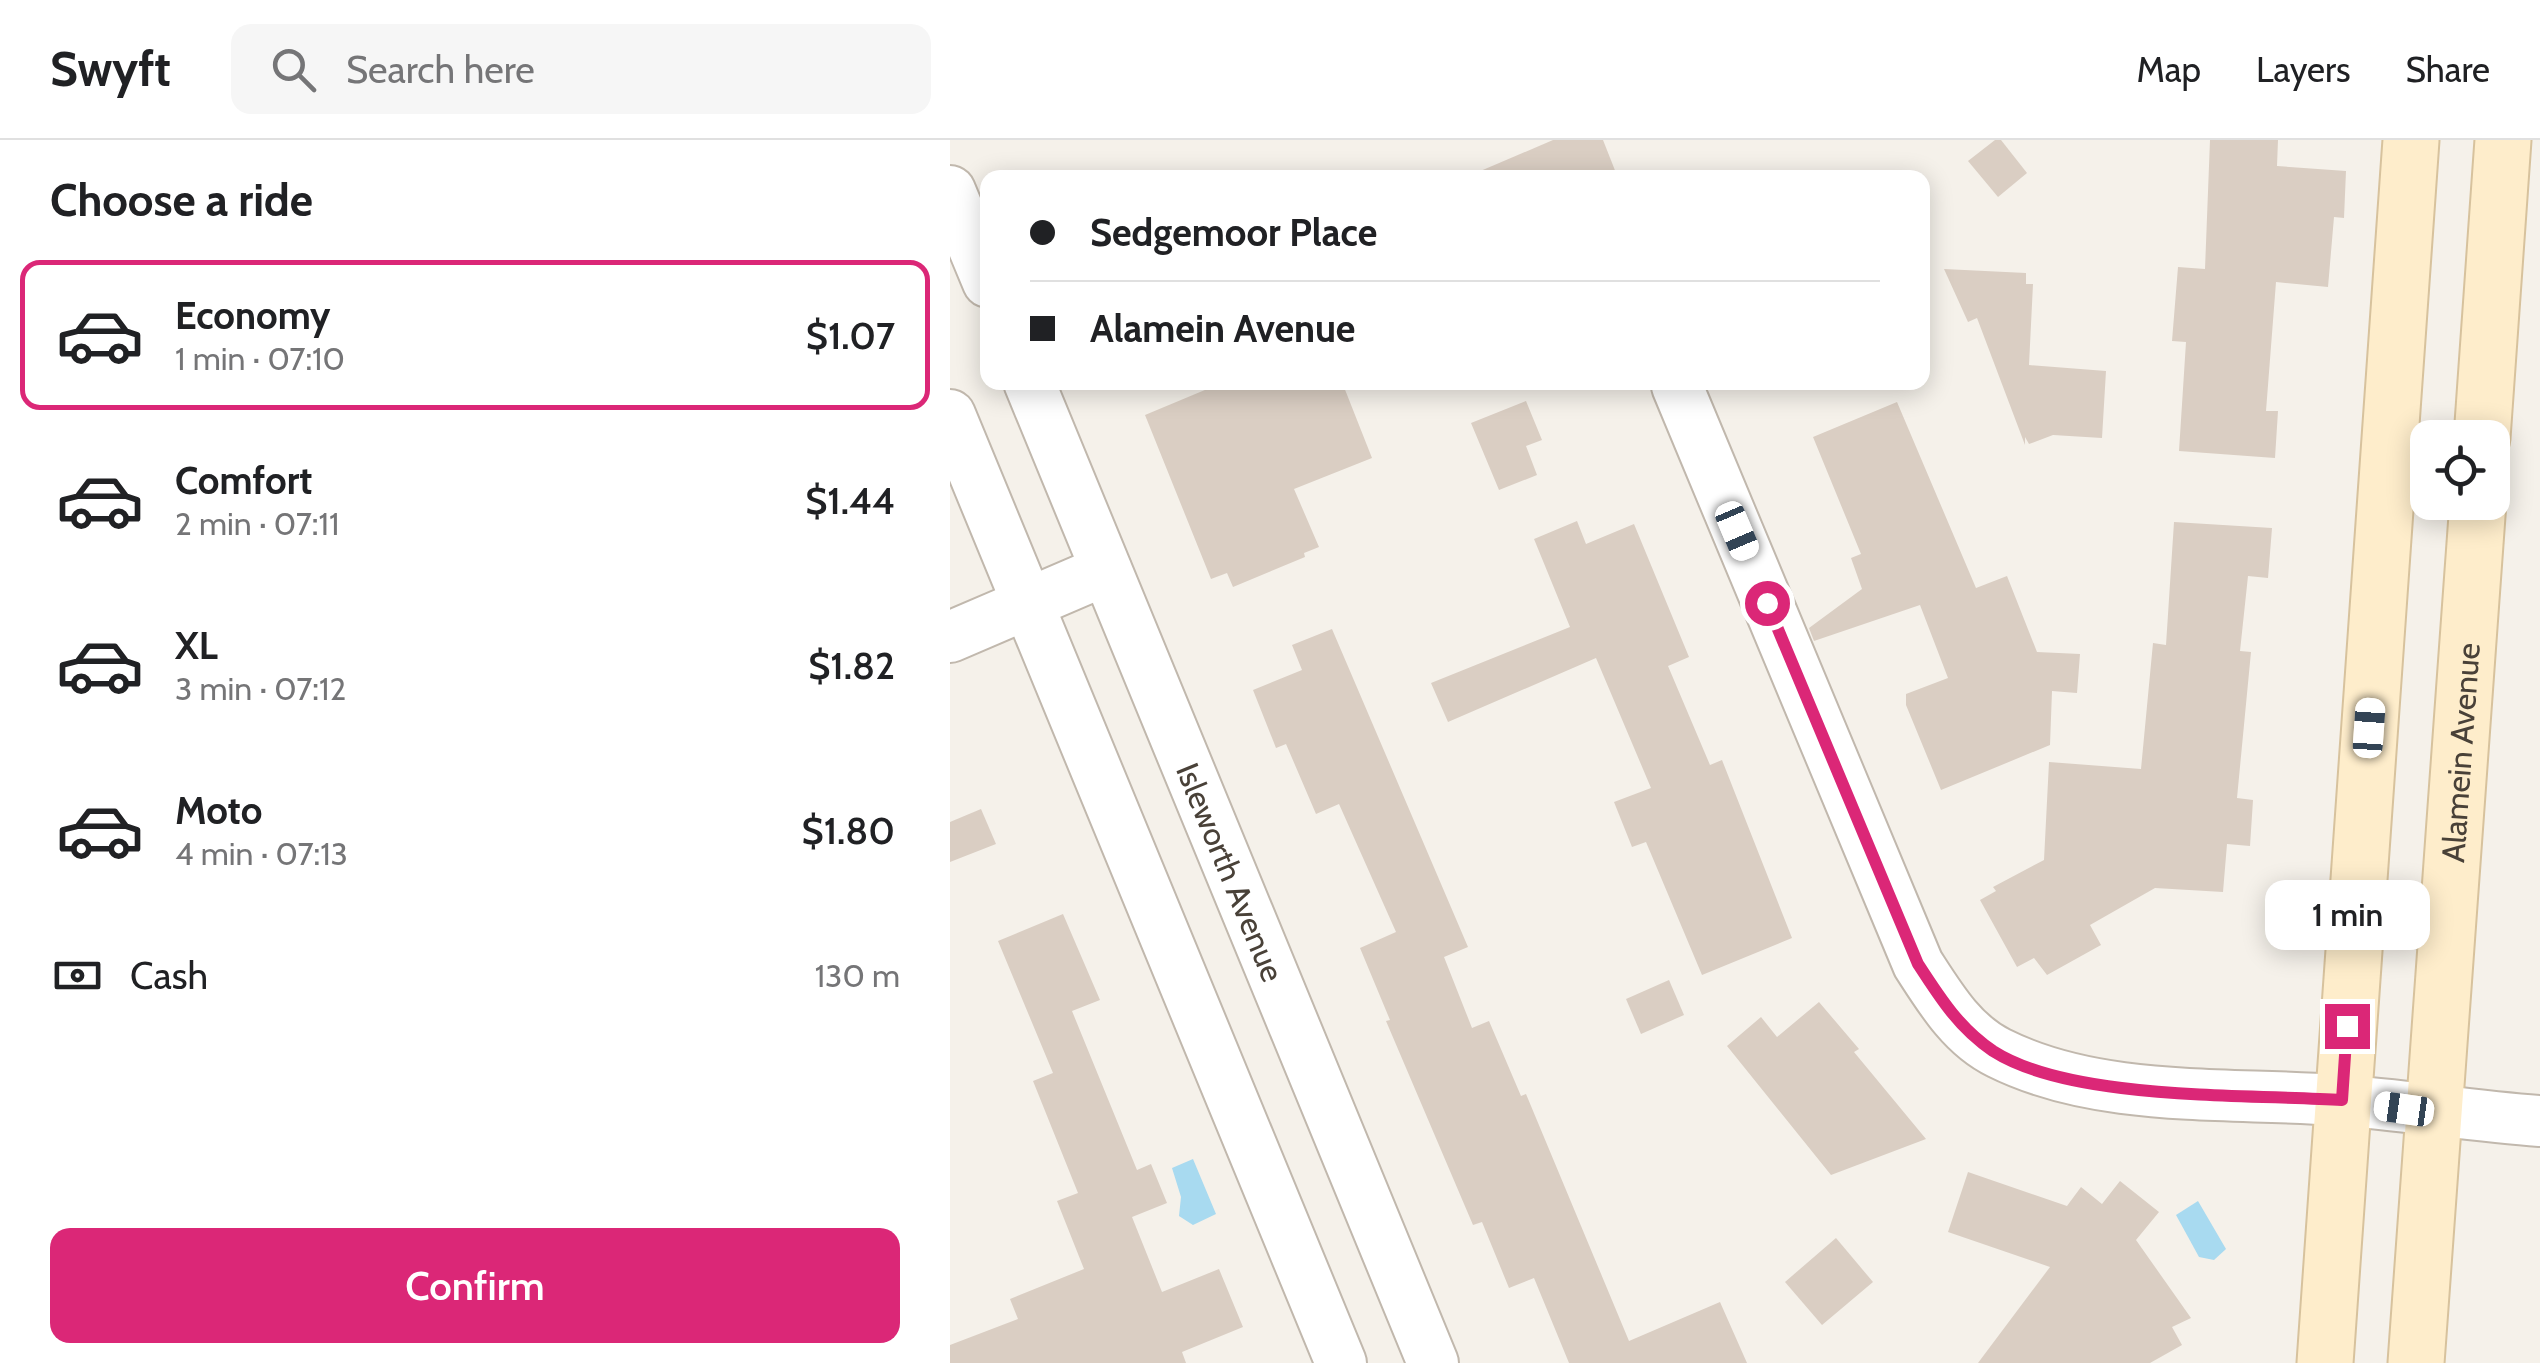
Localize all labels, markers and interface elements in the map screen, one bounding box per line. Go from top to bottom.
search box [231,24,931,114]
text: Swyft [50,40,171,98]
icon: search [266,42,321,97]
text: Search here [346,46,535,93]
text: Map [2137,48,2201,91]
text: Layers [2256,48,2350,91]
text: Share [2405,48,2490,91]
text: Choose a ride [50,173,313,227]
text: Sedgemoor Place [1090,209,1377,256]
icon: car [55,290,145,380]
text: Economy [175,292,330,339]
text: Alamein Avenue [1090,305,1355,352]
text: $1.07 [806,312,895,359]
text: 1 min · 07:10 [175,339,345,378]
map controls [2410,420,2510,520]
button: locate [2410,420,2510,520]
icon: car [55,455,145,545]
text: Comfort [175,457,312,504]
text: $1.44 [805,477,895,524]
car [1711,498,1763,564]
text: 2 min · 07:11 [175,504,339,543]
route start [1745,581,1790,626]
icon: car [55,620,145,710]
text: XL [175,622,218,669]
street label: Alamein Avenue [2433,641,2487,864]
text: $1.82 [808,642,895,689]
text: 3 min · 07:12 [175,669,346,708]
car [2352,697,2386,759]
street label: Isleworth Avenue [1169,757,1293,987]
icon: car [55,785,145,875]
text: Moto [175,787,262,834]
text: $1.80 [802,807,895,854]
text: 4 min · 07:13 [175,834,348,873]
callout: 1 min [2264,881,2430,951]
text: 1 min [2312,895,2383,934]
icon: cash [50,948,105,1003]
text: Cash [130,952,208,999]
text: 130 m [815,956,900,995]
route end [2325,1004,2370,1049]
car [2372,1090,2436,1128]
button: Confirm [50,1228,900,1343]

